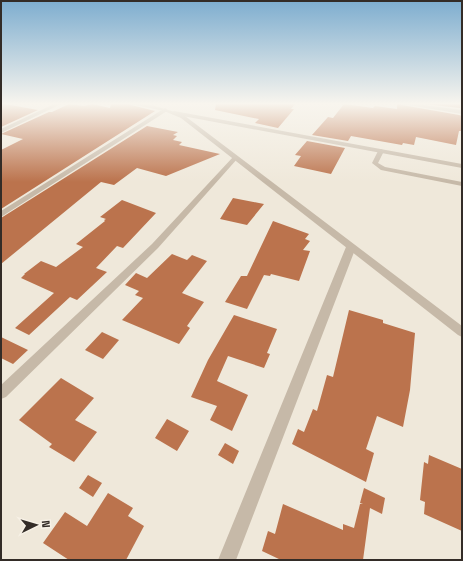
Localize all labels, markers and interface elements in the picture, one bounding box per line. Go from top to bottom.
north arrow [16,505,56,545]
text: N [39,520,53,528]

